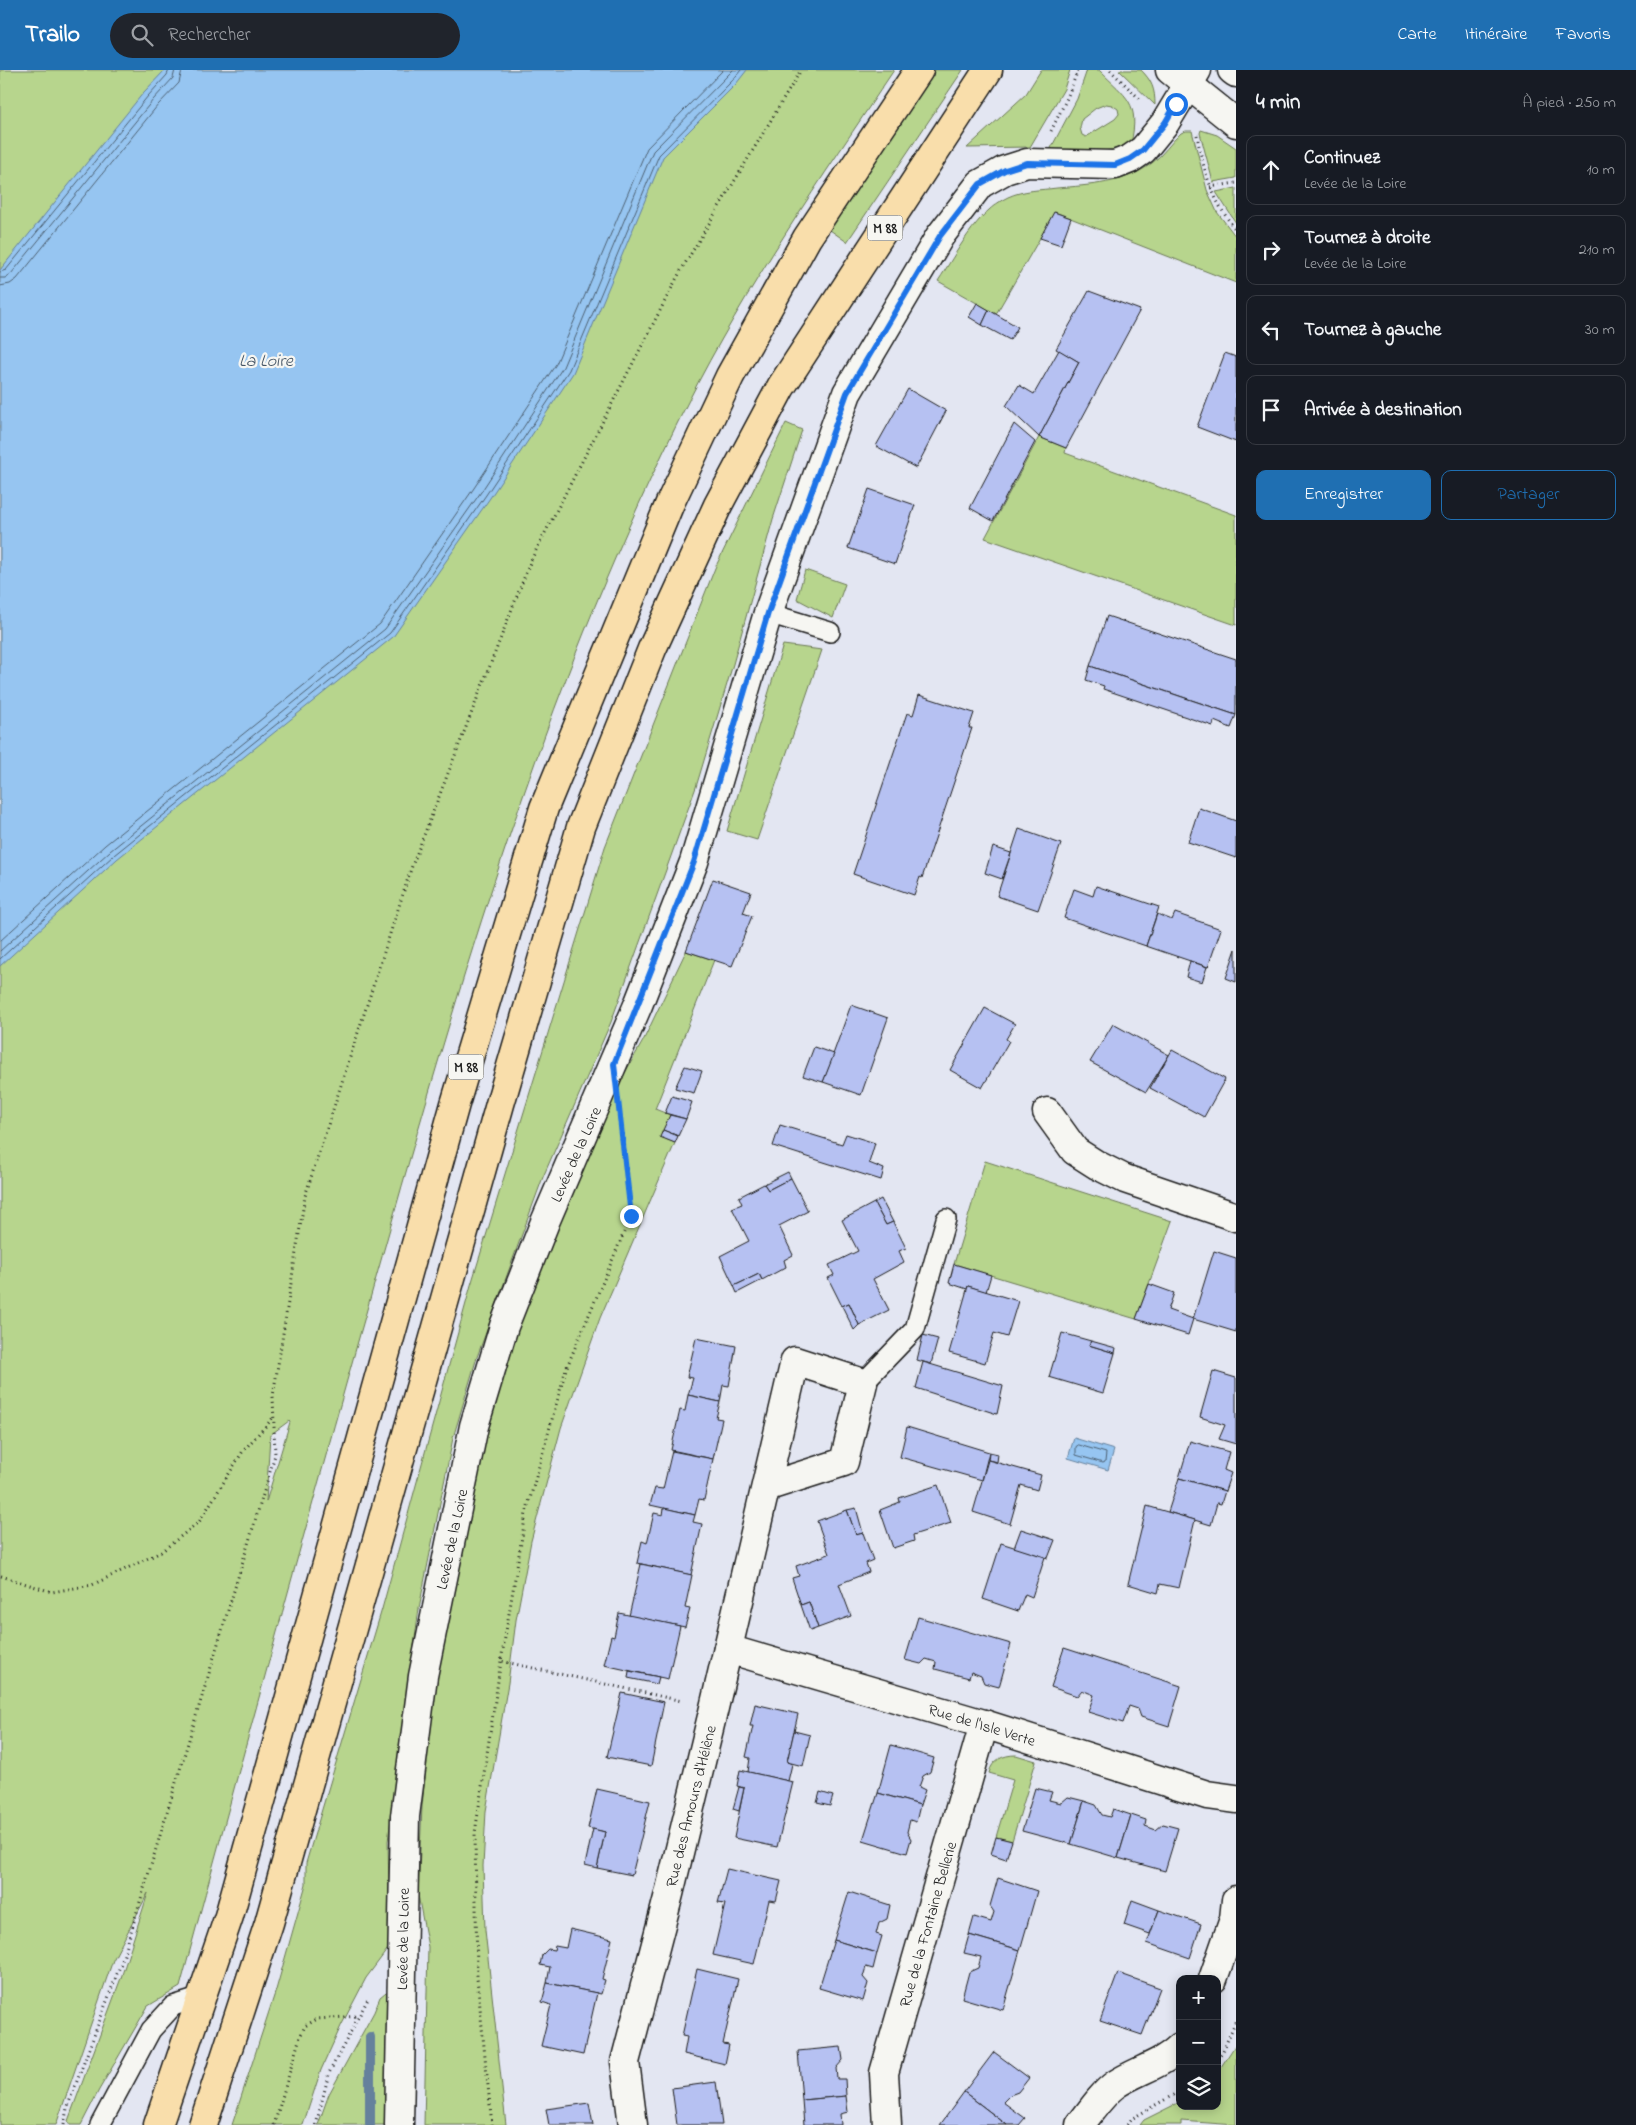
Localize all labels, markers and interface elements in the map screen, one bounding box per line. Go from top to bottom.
search box [110,13,460,58]
text: Trailo [25,18,80,53]
icon: search [128,21,156,49]
text: Rechercher [168,22,251,49]
text: Carte [1397,22,1437,48]
text: Itinéraire [1465,22,1527,48]
text: Favoris [1555,22,1611,48]
text: 4 min [1256,88,1300,118]
text: À pied · 250 m [1523,91,1616,115]
route start [1165,93,1188,116]
text: Continuez [1304,145,1380,172]
icon: ahead [1257,156,1285,184]
text: 10 m [1587,158,1615,182]
text: Levée de la Loire [1304,172,1406,196]
road number: M 88 [868,216,902,240]
text: Tournez à droite [1304,225,1430,252]
icon: right [1257,236,1285,264]
text: 210 m [1579,238,1615,262]
text: Levée de la Loire [1304,252,1406,276]
icon: left [1257,316,1285,344]
text: Tournez à gauche [1304,317,1441,344]
text: 30 m [1585,318,1615,342]
water label: La Loire [239,349,294,375]
icon: arrive [1257,396,1285,424]
text: Arrivée à destination [1304,397,1462,424]
button: Enregistrer [1256,470,1431,520]
button: Partager [1441,470,1616,520]
road number: M 88 [448,1054,484,1080]
street label: Levée de la Loire [545,1102,609,1206]
route end [620,1205,643,1228]
street label: Levée de la Loire [431,1486,476,1592]
street label: Rue de l'Isle Verte [925,1698,1039,1754]
street label: Rue des Amours d'Hélène [660,1722,724,1890]
street label: Rue de la Fontaine Bellerie [894,1838,964,2010]
street label: Levée de la Loire [391,1887,417,1990]
map controls [1176,1975,1221,2110]
button: + [1176,1975,1221,2020]
button: − [1176,2020,1221,2065]
button: layers [1176,2065,1221,2110]

